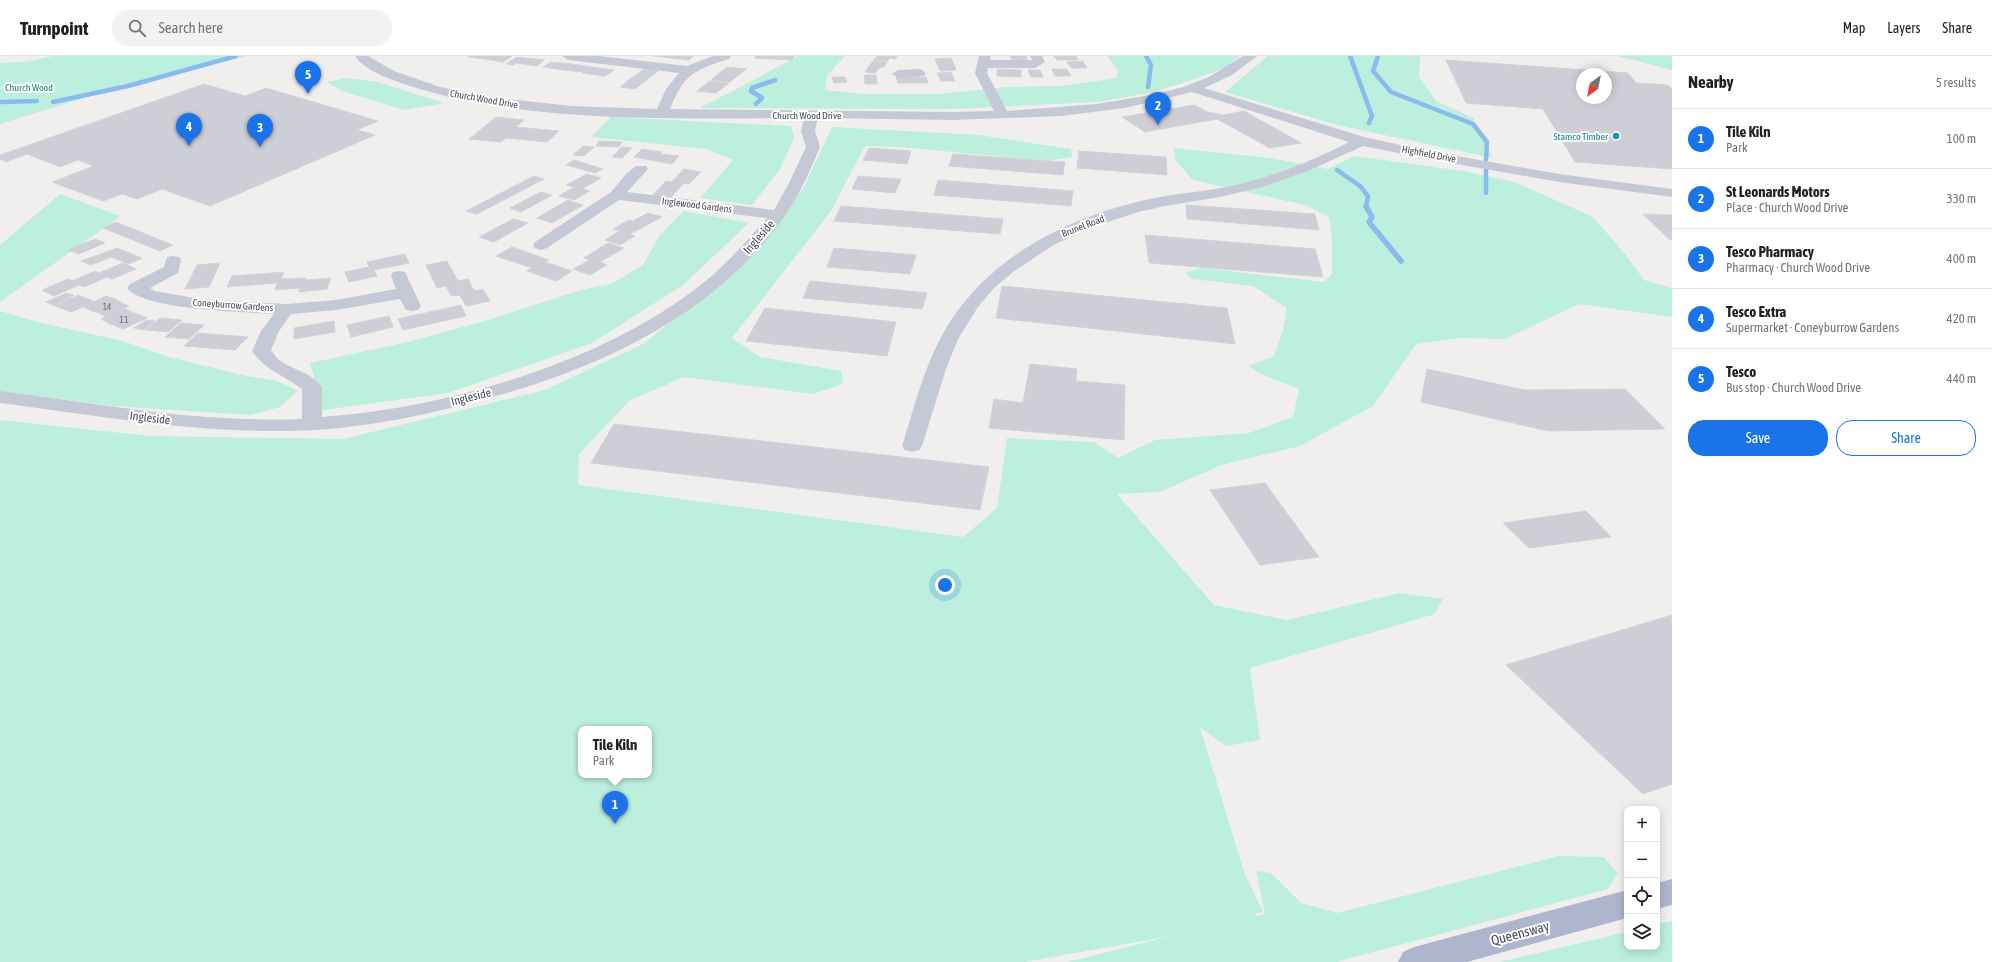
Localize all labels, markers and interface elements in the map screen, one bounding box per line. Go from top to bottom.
search box [112,10,392,46]
text: Turnpoint [20,17,88,39]
icon: search [126,17,148,39]
text: Search here [158,19,223,36]
text: Map [1843,20,1865,36]
text: Layers [1887,20,1920,36]
text: Share [1942,20,1972,36]
pin: 5 [295,61,321,94]
north arrow [1576,68,1612,104]
text: Nearby [1688,72,1734,92]
text: 5 results [1936,75,1976,90]
park label: Church Wood [5,82,53,93]
street label: Church Wood Drive [449,88,519,110]
pin: 2 [1145,92,1171,125]
street label: Church Wood Drive [773,110,842,121]
pin: 4 [176,113,202,146]
pin: 3 [247,114,273,147]
text: Tile Kiln [1726,123,1770,140]
place label: Stamco Timber [1553,131,1609,142]
marker: Stamco Timber [1611,131,1621,141]
text: 1 [1698,131,1704,146]
text: 100 m [1947,131,1976,146]
text: Park [1726,140,1748,155]
street label: Highfield Drive [1401,143,1457,165]
text: St Leonards Motors [1726,183,1829,200]
text: 2 [1698,191,1704,206]
text: 330 m [1947,191,1976,206]
street label: Inglewood Gardens [661,195,733,215]
text: Place · Church Wood Drive [1726,200,1849,215]
street label: Brunel Road [1060,213,1106,239]
street label: Ingleside [740,217,778,257]
text: Tesco Pharmacy [1726,243,1814,260]
text: 3 [1698,251,1704,266]
text: 400 m [1947,251,1976,266]
text: Pharmacy · Church Wood Drive [1726,260,1870,275]
street label: Coneyburrow Gardens [192,297,274,313]
house number: 14 [103,302,111,312]
text: Tesco Extra [1726,303,1786,320]
text: 4 [1698,311,1704,326]
text: 420 m [1947,311,1976,326]
house number: 11 [119,314,129,325]
text: Supermarket · Coneyburrow Gardens [1726,320,1899,335]
text: Tesco [1726,363,1756,380]
text: 5 [1698,371,1704,386]
text: 440 m [1947,371,1976,386]
text: Bus stop · Church Wood Drive [1726,380,1861,395]
street label: Ingleside [450,385,492,409]
street label: Ingleside [129,409,171,427]
button: Save [1688,420,1828,456]
button: Share [1836,420,1976,456]
your location [935,575,955,595]
popup [578,726,652,778]
text: Tile Kiln [593,736,637,753]
text: Park [593,753,614,768]
pin: 1 [602,791,628,824]
map controls [1624,806,1660,950]
button: + [1624,806,1660,842]
button: − [1624,842,1660,878]
button: locate [1624,878,1660,914]
button: layers [1624,914,1660,950]
street label: Queensway [1489,917,1551,948]

